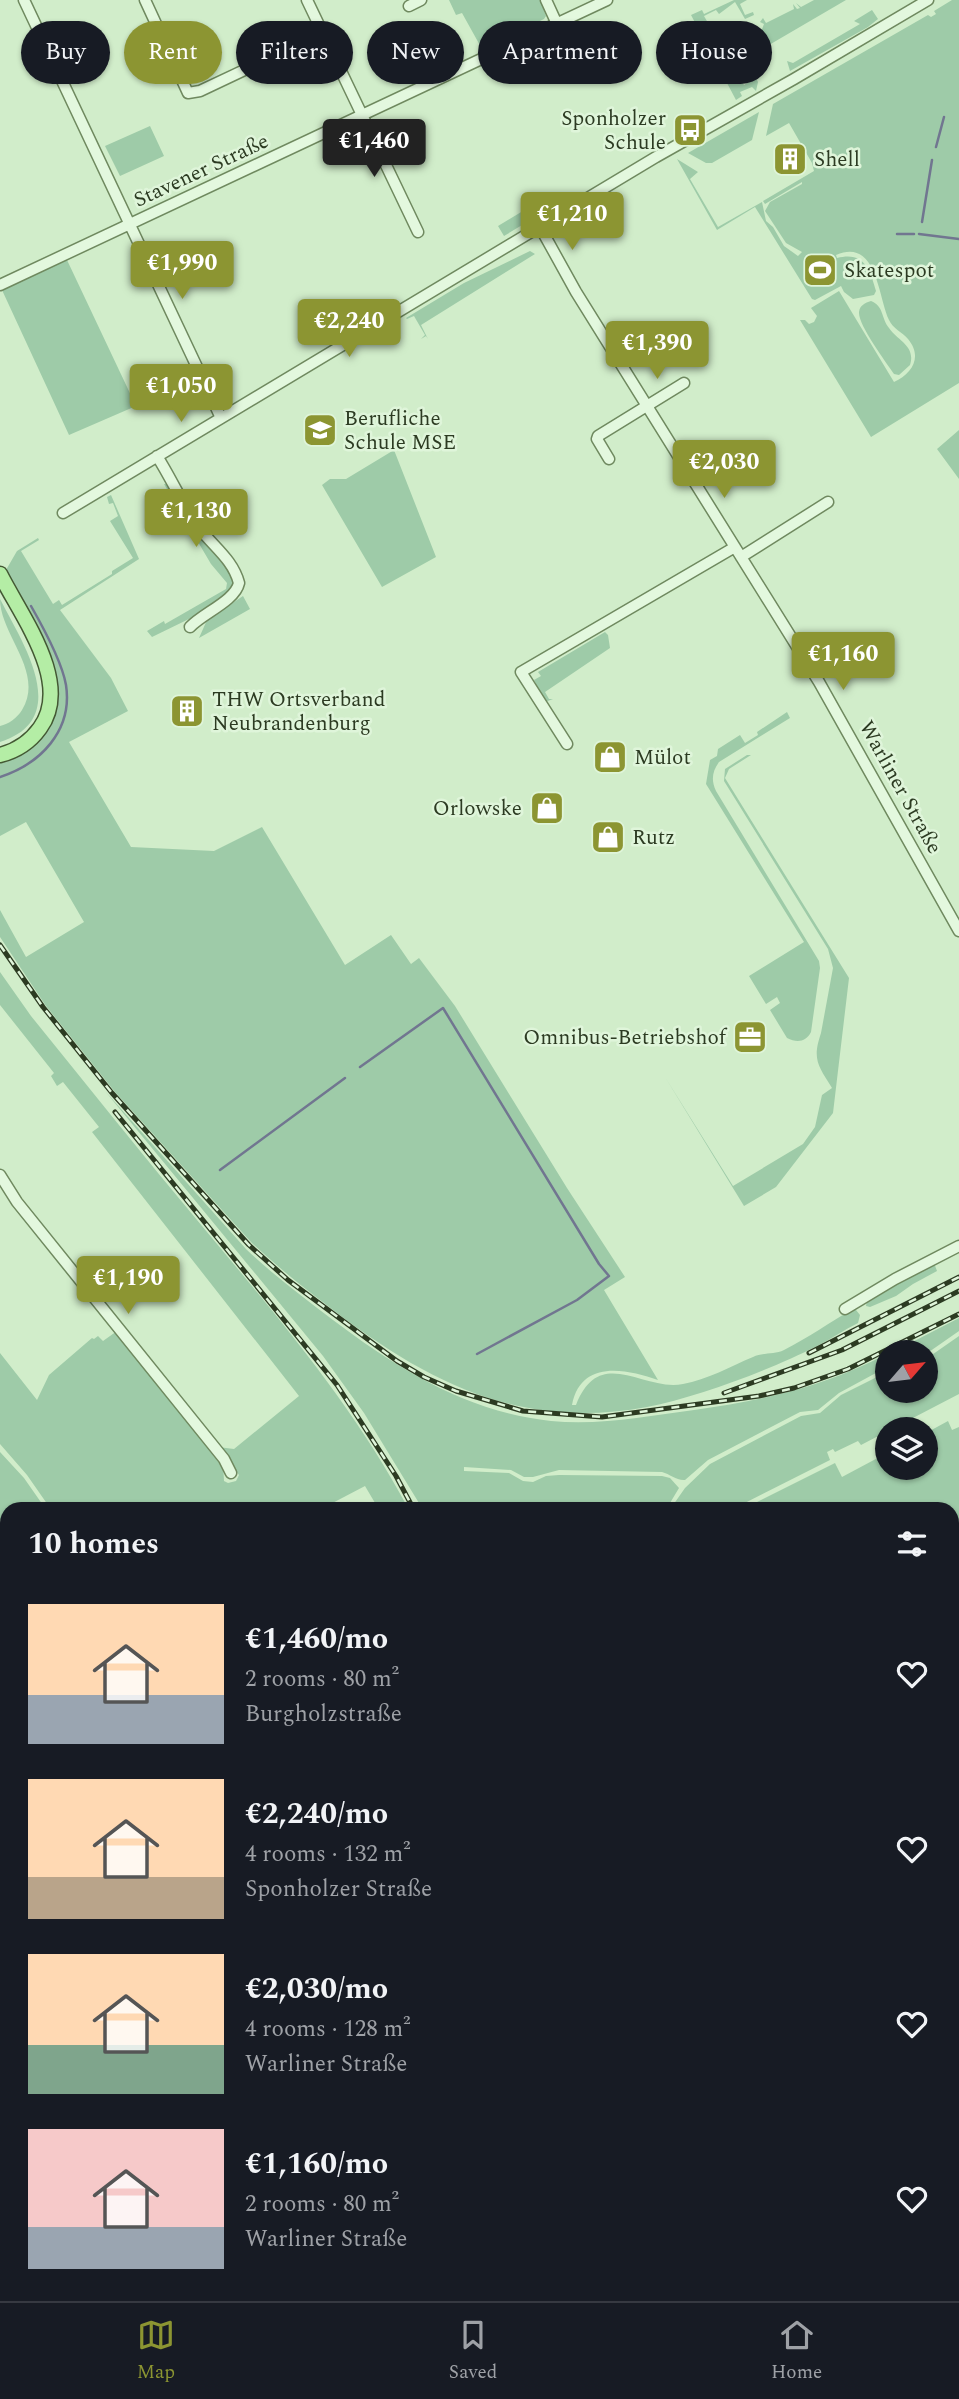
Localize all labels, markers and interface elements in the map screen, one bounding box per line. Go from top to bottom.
chip: Buy [21,21,110,84]
chip: Rent [124,21,222,84]
chip: Filters [236,21,353,84]
chip: New [367,21,464,84]
chip: Apartment [478,21,642,84]
chip: House [656,21,772,84]
place label: Sponholzer Schule [561,103,666,159]
bus stop icon: Sponholzer Schule [671,111,709,149]
pin: €1,460 [317,120,431,179]
text: €1,460 [339,124,409,159]
street label: Stavener Straße [129,126,274,216]
building icon: Shell [771,140,809,178]
place label: Shell [814,144,860,176]
pin: €1,210 [515,192,629,252]
text: €1,210 [537,197,607,232]
pin: €1,990 [125,242,239,301]
text: €1,990 [147,246,217,281]
sports icon: Skatespot [801,251,839,289]
place label: Skatespot [844,255,934,287]
pin: €2,240 [292,300,406,359]
text: €2,240 [314,304,384,339]
pin: €1,390 [600,322,714,381]
text: €1,390 [622,326,692,361]
pin: €1,050 [124,364,238,424]
text: €1,050 [146,369,216,404]
place label: Berufliche Schule MSE [344,403,456,459]
school or university icon: Berufliche Schule MSE [301,411,339,449]
pin: €2,030 [667,440,781,500]
text: €2,030 [689,445,759,480]
pin: €1,130 [139,490,253,549]
text: €1,130 [161,494,231,529]
pin: €1,160 [786,632,900,692]
text: €1,160 [808,637,878,672]
place label: THW Ortsverband Neubrandenburg [212,684,385,740]
building icon: THW Ortsverband Neubrandenburg [168,692,206,730]
street label: Warliner Straße [850,715,950,860]
shop icon: Mülot [591,738,629,776]
place label: Mülot [634,742,691,774]
shop icon: Orlowske [528,789,566,827]
place label: Orlowske [433,793,522,825]
shop icon: Rutz [589,818,627,856]
place label: Rutz [632,822,675,854]
office icon: Omnibus-Betriebshof [731,1018,769,1056]
place label: Omnibus-Betriebshof [523,1022,728,1054]
pin: €1,190 [71,1256,185,1316]
text: €1,190 [93,1261,163,1296]
north arrow [875,1340,938,1404]
map controls [875,1340,938,1480]
button: layers [875,1417,938,1480]
text: 10 homes [28,1521,159,1567]
icon: filters [893,1525,931,1563]
text: €1,460/mo [245,1616,388,1662]
icon: home [84,1632,168,1716]
icon: heart [893,1655,931,1693]
text: 2 rooms · 80 m² [245,1662,399,1697]
text: Burgholzstraße [245,1697,402,1732]
text: €2,240/mo [245,1791,388,1837]
icon: home [84,1807,168,1891]
icon: heart [893,1830,931,1868]
text: 4 rooms · 132 m² [245,1837,411,1872]
text: Sponholzer Straße [245,1872,432,1907]
text: €2,030/mo [245,1966,388,2012]
icon: home [84,1982,168,2066]
icon: heart [893,2005,931,2043]
text: 4 rooms · 128 m² [245,2012,411,2047]
text: Warliner Straße [245,2047,407,2082]
text: €1,160/mo [245,2141,388,2187]
icon: home [84,2157,168,2241]
icon: heart [893,2180,931,2218]
text: 2 rooms · 80 m² [245,2187,399,2222]
text: Warliner Straße [245,2222,407,2257]
tab: Map [137,2316,175,2387]
tab: Saved [449,2316,497,2387]
tab: Home [771,2316,822,2387]

